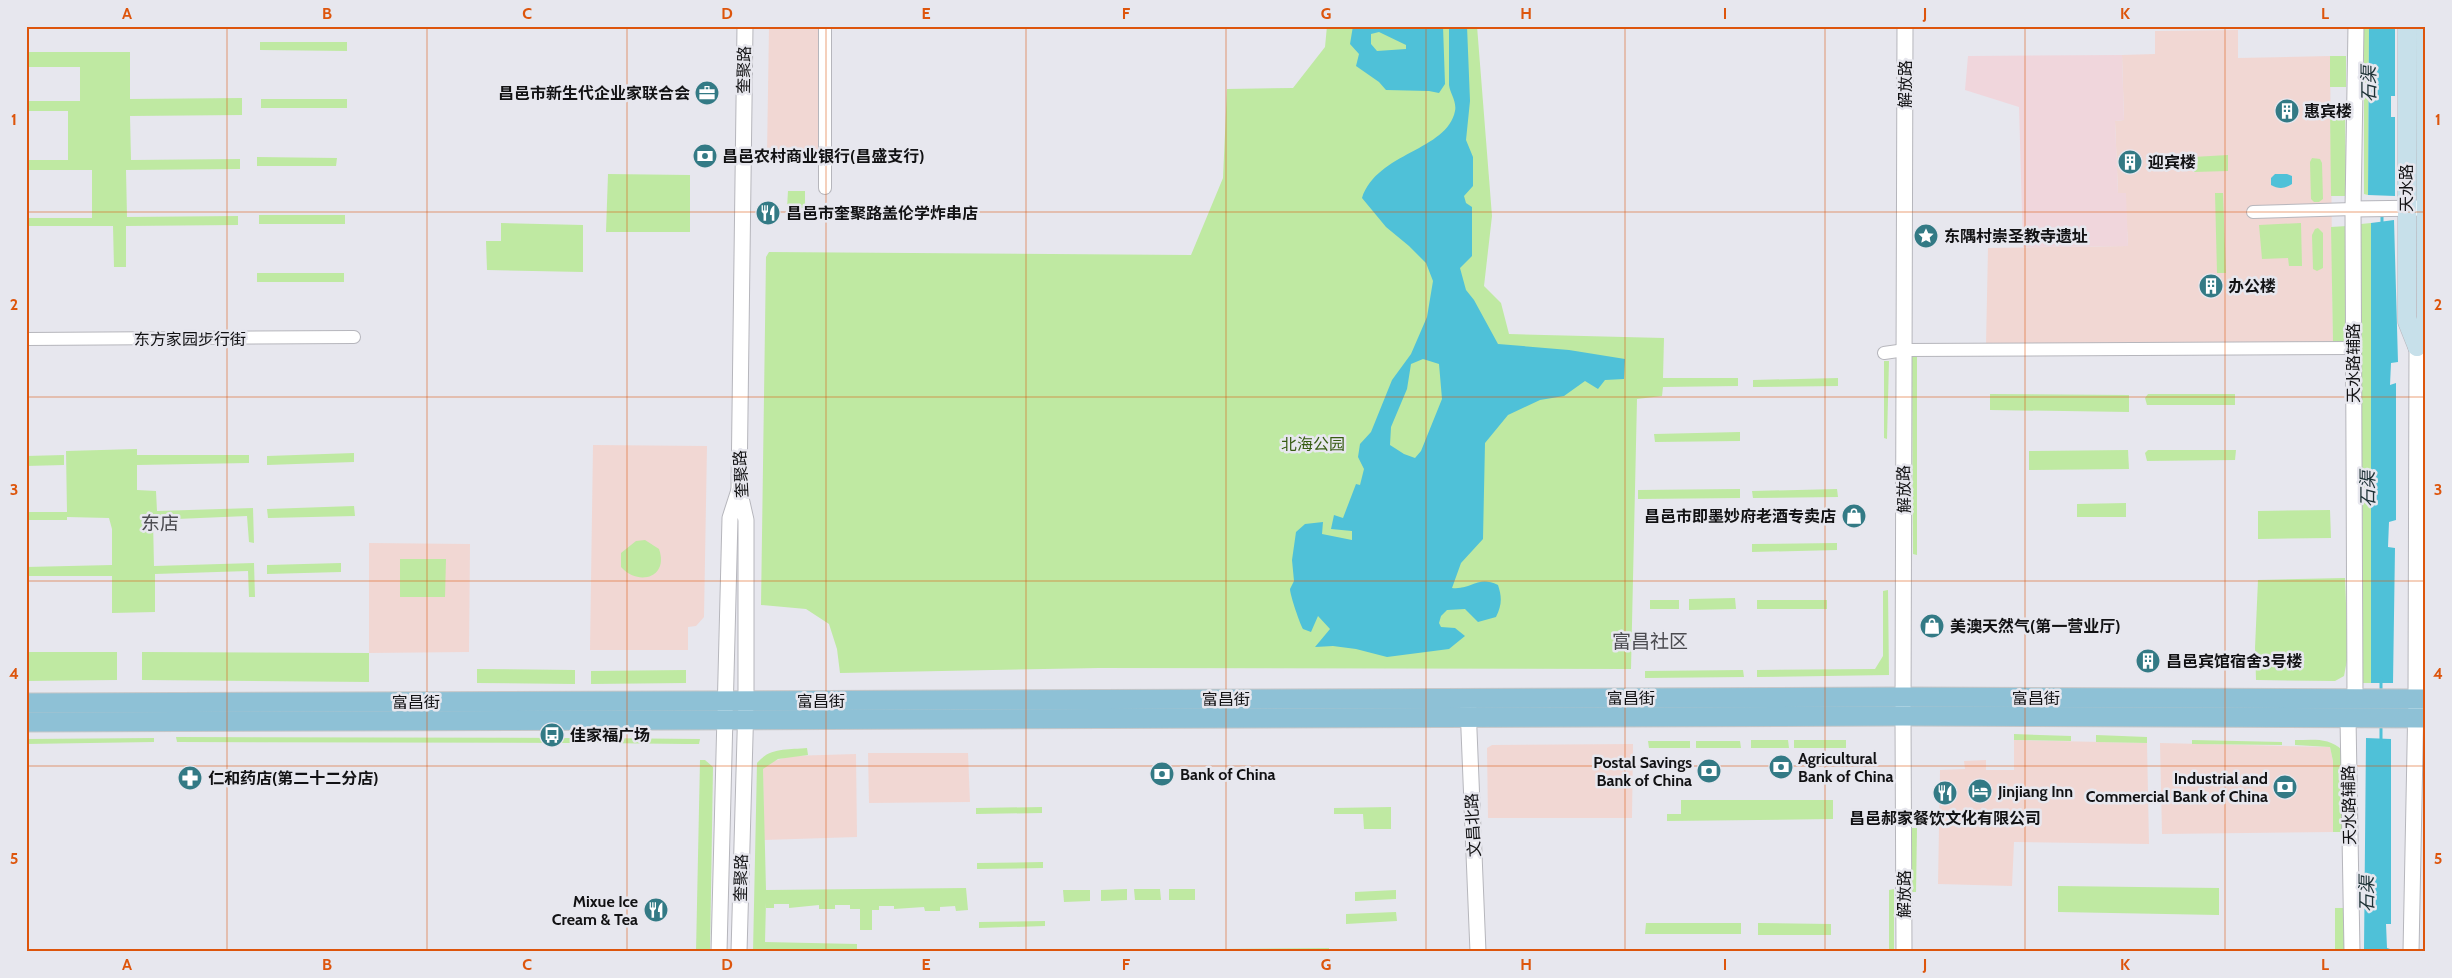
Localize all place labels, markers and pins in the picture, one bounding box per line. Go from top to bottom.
office icon: 昌邑市新生代企业家联合会 [694,80,720,106]
place label: 昌邑市新生代企业家联合会 [498,84,690,103]
building icon: 惠宾楼 [2274,98,2300,124]
place label: 惠宾楼 [2304,102,2352,121]
bank icon: 昌邑农村商业银行(昌盛支行) [692,143,718,169]
place label: 昌邑农村商业银行(昌盛支行) [722,147,925,166]
building icon: 迎宾楼 [2117,149,2143,175]
place label: 迎宾楼 [2148,153,2196,172]
restaurant icon: 昌邑市奎聚路盖伦学炸串店 [755,200,781,226]
place label: 昌邑市奎聚路盖伦学炸串店 [786,204,978,223]
place icon: 东隅村崇圣教寺遗址 [1913,223,1939,249]
place label: 东隅村崇圣教寺遗址 [1944,227,2088,246]
building icon: 办公楼 [2198,273,2224,299]
place label: 办公楼 [2228,277,2276,296]
shop icon: 昌邑市即墨妙府老酒专卖店 [1841,503,1867,529]
place label: 昌邑市即墨妙府老酒专卖店 [1644,507,1836,526]
shop icon: 美澳天然气(第一营业厅) [1919,613,1945,639]
place label: 美澳天然气(第一营业厅) [1950,617,2121,636]
building icon: 昌邑宾馆宿舍3号楼 [2135,648,2161,674]
place label: 昌邑宾馆宿舍3号楼 [2166,652,2303,671]
bus stop icon: 佳家福广场 [539,722,565,748]
place label: 佳家福广场 [570,726,650,745]
place label: Agricultural Bank of China [1798,749,1893,786]
place label: Postal Savings Bank of China [1593,753,1692,790]
bank icon: Agricultural Bank of China [1768,754,1794,780]
bank icon: Postal Savings Bank of China [1696,758,1722,784]
bank icon: Bank of China [1149,761,1175,787]
pharmacy icon: 仁和药店(第二十二分店) [177,765,203,791]
place label: Bank of China [1180,765,1275,784]
place label: 仁和药店(第二十二分店) [208,769,379,788]
place label: Industrial and Commercial Bank of China [2086,769,2268,806]
bank icon: Industrial and Commercial Bank of China [2272,774,2298,800]
hotel icon: Jinjiang Inn [1967,778,1993,804]
restaurant icon: 昌邑郝家餐饮文化有限公司 [1932,780,1958,806]
place label: Jinjiang Inn [1997,782,2073,801]
place label: 昌邑郝家餐饮文化有限公司 [1849,809,2041,828]
place label: Mixue Ice Cream & Tea [552,892,638,929]
restaurant icon: Mixue Ice Cream & Tea [643,897,669,923]

